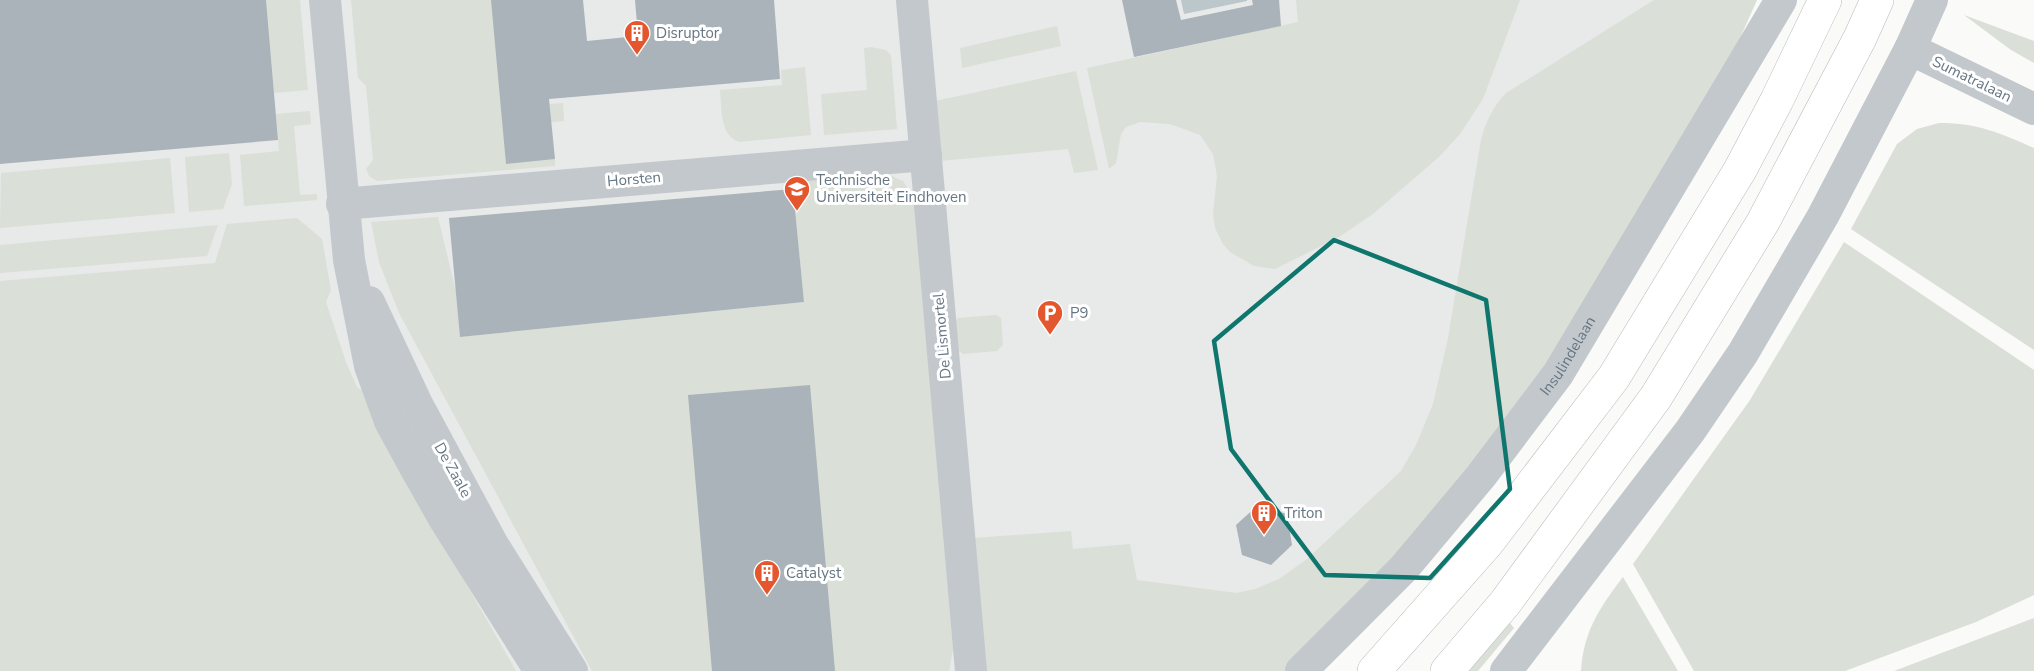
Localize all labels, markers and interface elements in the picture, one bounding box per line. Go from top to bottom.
building icon: Disruptor [622,18,652,56]
place label: Disruptor [656,23,720,43]
street label: Sumatralaan [1929,51,2015,107]
street label: Horsten [606,167,662,191]
place label: Technische Universiteit Eindhoven [816,170,967,207]
school or university icon: Technische Universiteit Eindhoven [782,174,812,212]
street label: De Lismortel [928,292,956,380]
parking icon: P9 [1035,298,1065,336]
place label: P9 [1070,303,1089,323]
street label: Insulindelaan [1535,313,1600,400]
street label: De Zaale [430,439,476,501]
building icon: Triton [1249,498,1279,536]
place label: Triton [1284,503,1323,523]
building icon: Catalyst [752,558,782,596]
place label: Catalyst [786,563,842,583]

